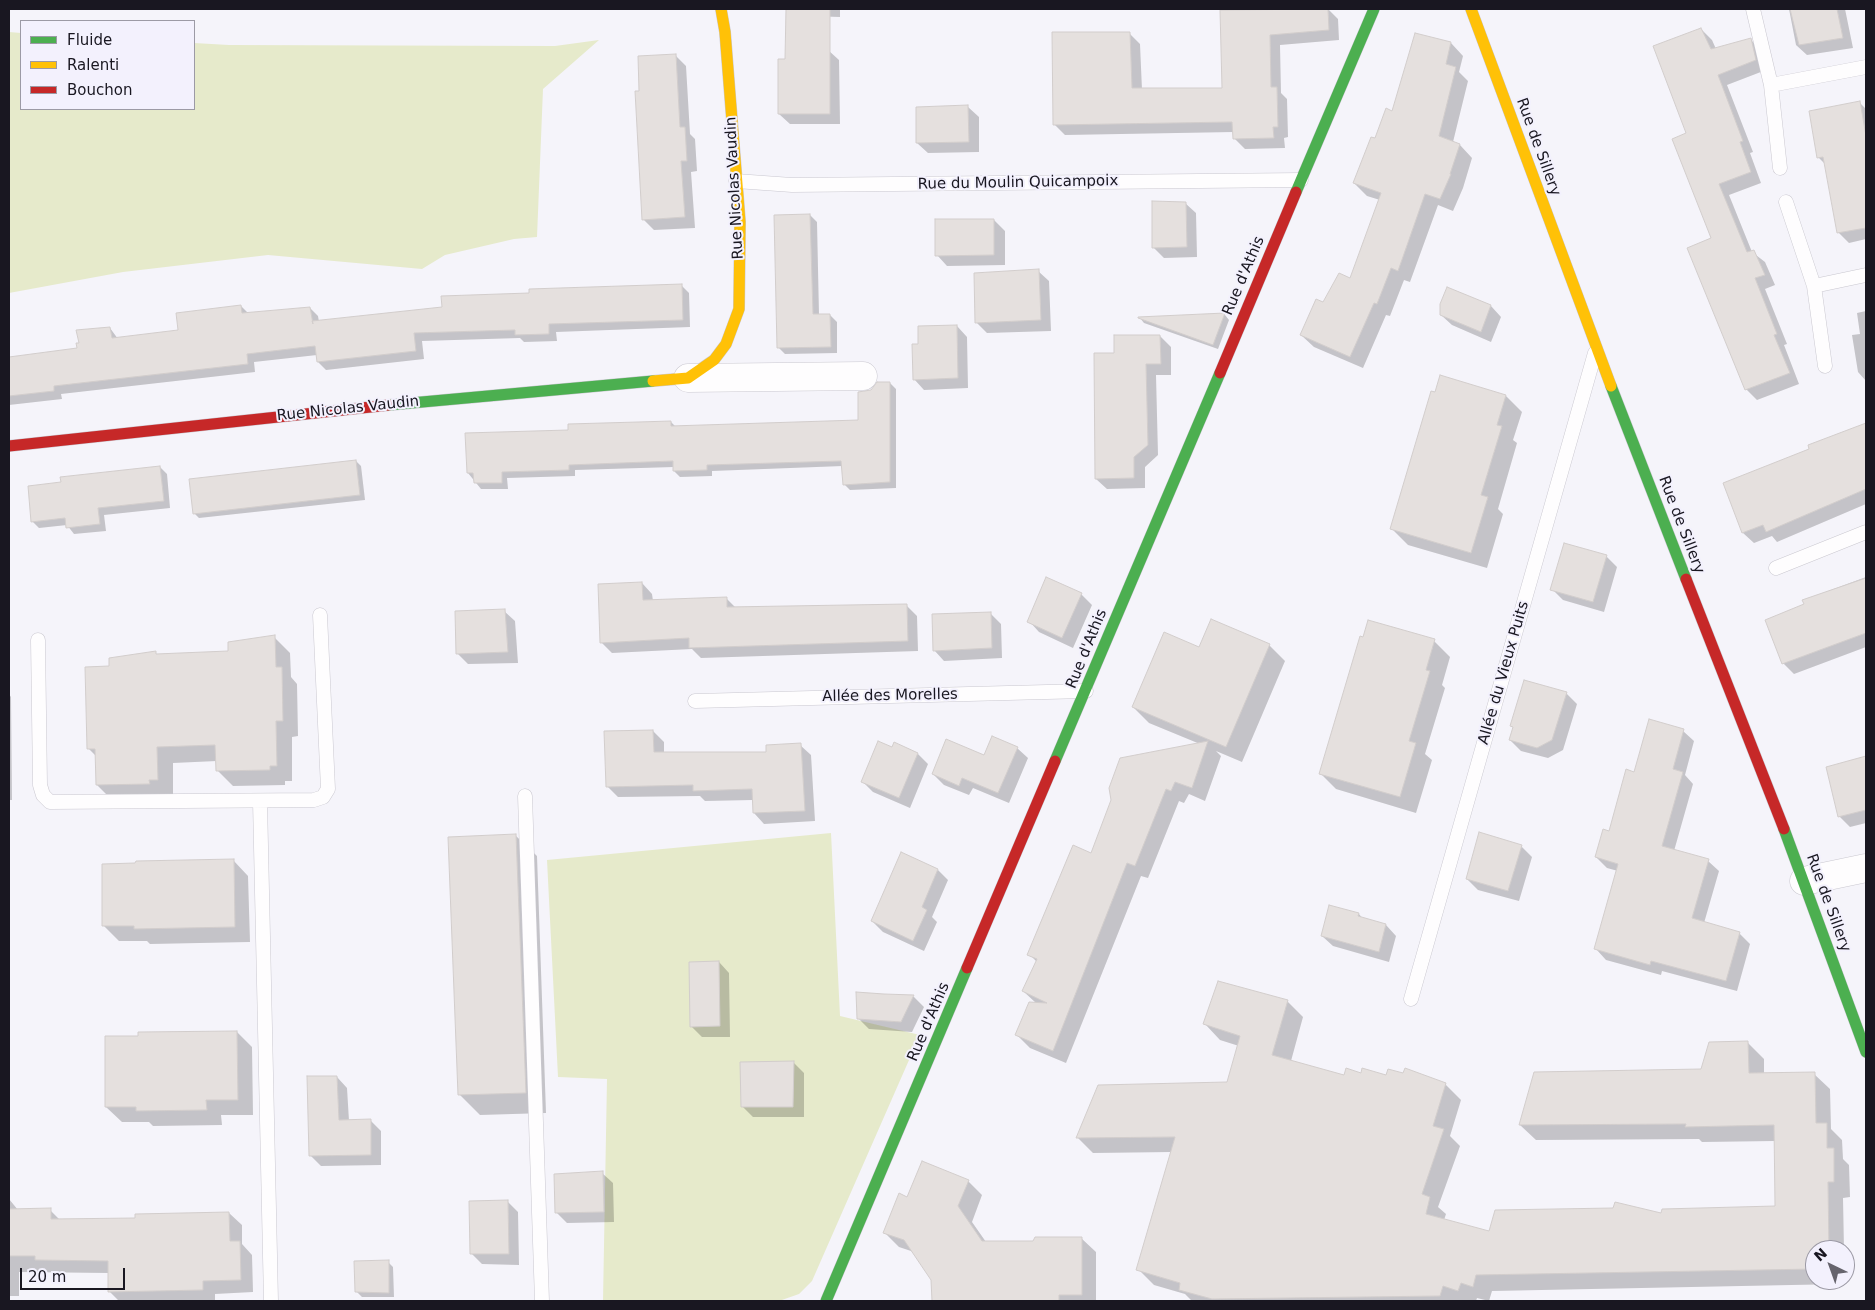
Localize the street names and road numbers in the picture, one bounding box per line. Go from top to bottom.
street label: Rue de Sillery [1512,95,1564,199]
street label: Rue Nicolas Vaudin [722,116,748,260]
street label: Rue du Moulin Quicampoix [918,172,1118,194]
street label: Rue d'Athis [1219,234,1269,318]
street label: Rue Nicolas Vaudin [276,393,420,425]
street label: Rue de Sillery [1654,474,1708,576]
street label: Allée du Vieux Puits [1475,599,1533,747]
street label: Rue d'Athis [1063,607,1111,691]
street label: Allée des Morelles [822,686,958,706]
street label: Rue de Sillery [1802,851,1854,955]
street label: Rue d'Athis [904,980,954,1064]

